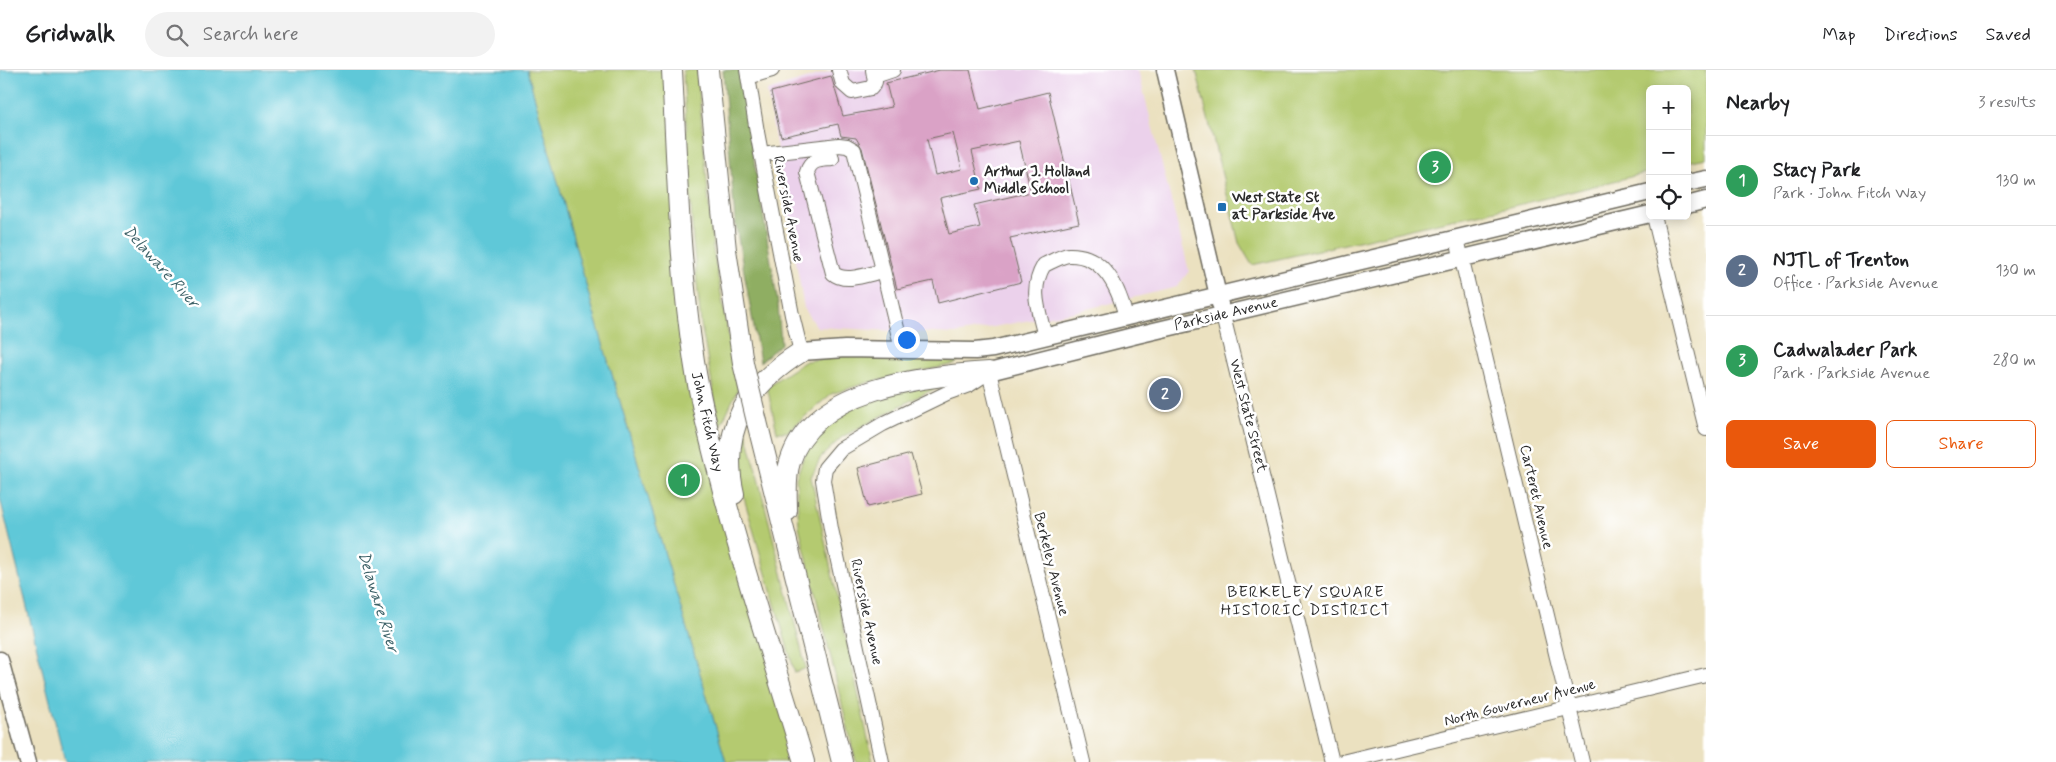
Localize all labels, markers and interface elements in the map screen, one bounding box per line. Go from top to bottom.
search box [145,12,495,57]
text: Gridwalk [25,19,115,50]
icon: search [163,21,191,49]
text: Search here [203,22,298,47]
text: Map [1823,23,1856,47]
text: Directions [1884,23,1958,47]
text: Saved [1986,23,2031,47]
map controls [1646,85,1691,220]
button: + [1646,85,1691,130]
text: Nearby [1726,89,1790,117]
text: 3 results [1978,92,2036,113]
button: − [1646,130,1691,175]
pin: 3 [1419,148,1451,186]
street label: Riverside Avenue [768,154,808,264]
text: Stacy Park [1773,158,1861,183]
place label: Arthur J. Holland Middle School [984,162,1091,199]
text: 1 [1738,170,1746,191]
text: 130 m [1995,170,2036,191]
marker: Arthur J. Holland Middle School [968,175,980,187]
button: locate [1646,175,1691,220]
text: Park · John Fitch Way [1773,183,1926,204]
place label: West State St at Parkside Ave [1231,188,1335,225]
marker: West State St at Parkside Ave [1216,201,1228,213]
water label: Delaware River [118,221,205,314]
text: NJTL of Trenton [1773,248,1909,273]
text: 2 [1738,260,1746,281]
text: 130 m [1995,260,2036,281]
text: Office · Parkside Avenue [1773,273,1938,294]
street label: Parkside Avenue [1172,292,1280,336]
your location [894,327,920,353]
text: Cadwalader Park [1773,338,1917,363]
text: 3 [1738,350,1746,371]
text: 280 m [1993,350,2036,371]
street label: West State Street [1224,357,1272,475]
text: Park · Parkside Avenue [1773,363,1930,384]
street label: John Fitch Way [686,370,728,474]
pin: 2 [1149,375,1181,413]
button: Save [1726,420,1876,468]
button: Share [1886,420,2036,468]
street label: Carteret Avenue [1514,443,1558,551]
pin: 1 [668,461,700,499]
street label: Berkeley Avenue [1028,510,1074,618]
water label: Delaware River [353,549,404,657]
street label: Riverside Avenue [845,557,887,667]
district label: BERKELEY SQUARE HISTORIC DISTRICT [1221,582,1391,621]
street label: North Gouverneur Avenue [1442,674,1598,732]

